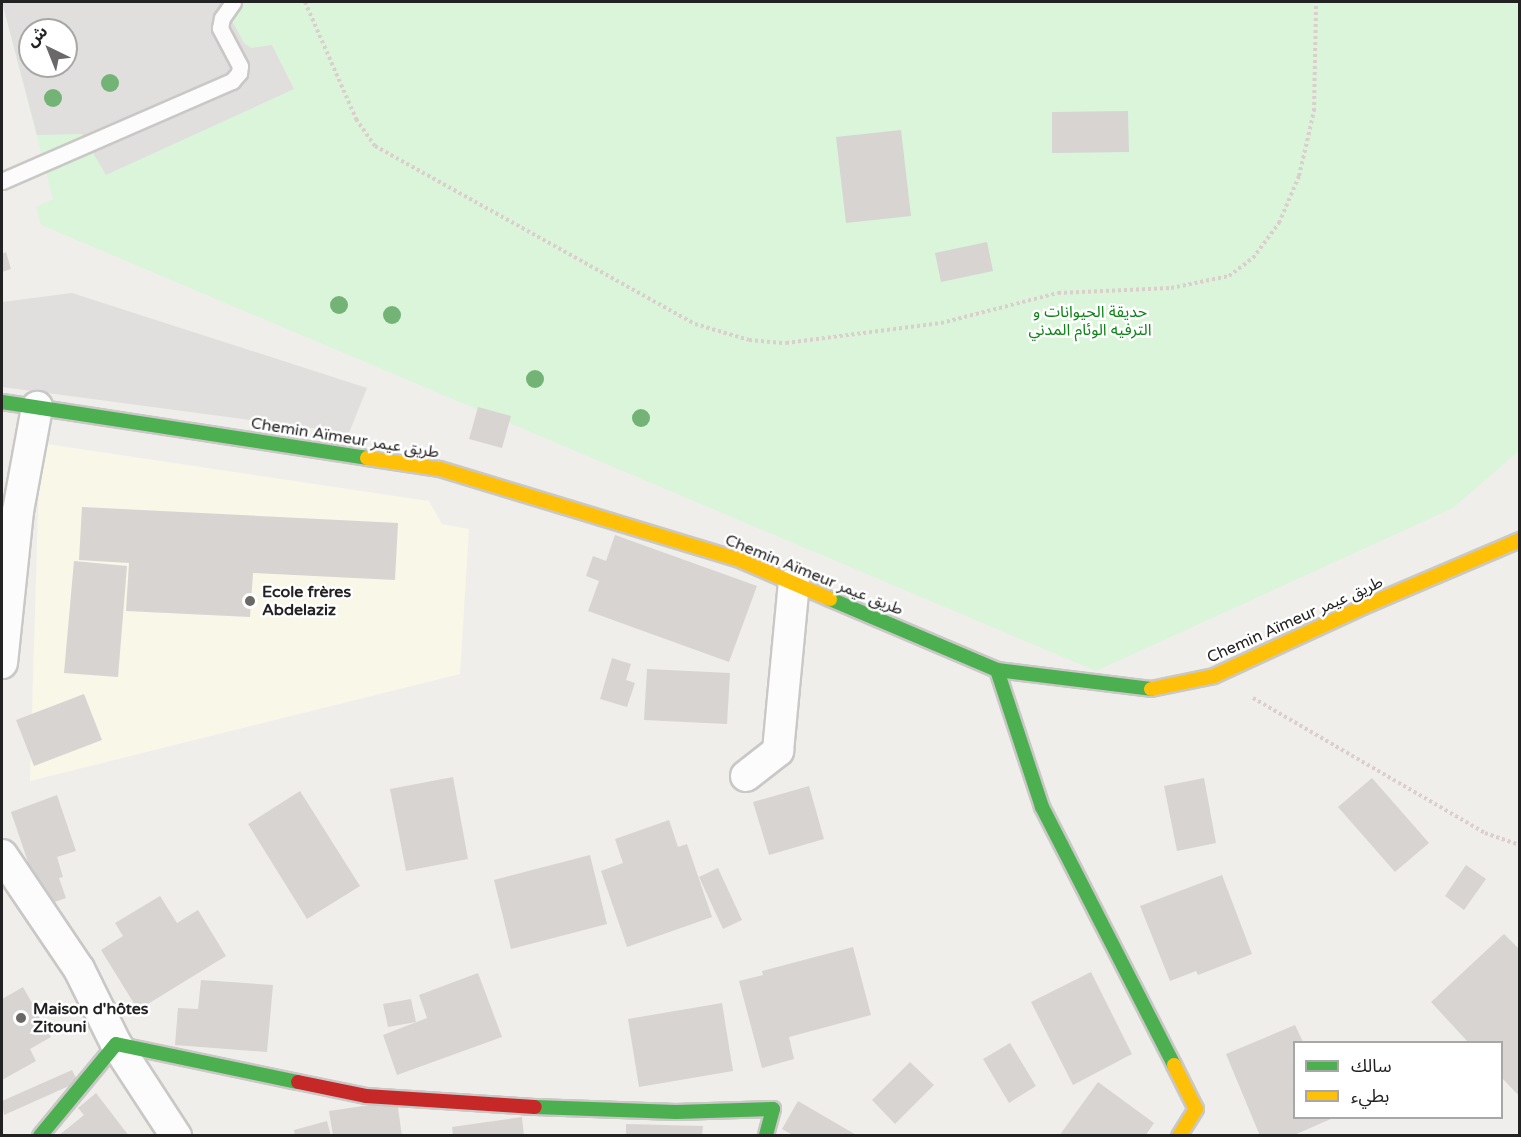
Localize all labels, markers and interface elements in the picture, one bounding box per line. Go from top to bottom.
north arrow [18,18,78,78]
text: ش [22,22,52,51]
park label: حديقة الحيوانات و الترفيه الوئام المدني [1028,302,1152,340]
street label: Chemin Aïmeur طريق عيمر [250,414,440,462]
street label: Chemin Aïmeur طريق عيمر [722,530,906,620]
street label: Chemin Aïmeur طريق عيمر [1204,573,1386,667]
place label: Ecole frères Abdelaziz [262,582,351,620]
marker: Ecole frères Abdelaziz [243,594,257,608]
place label: Maison d'hôtes Zitouni [33,999,149,1037]
marker: Maison d'hôtes Zitouni [14,1011,28,1025]
legend [1293,1041,1503,1119]
text: سالك [1351,1055,1392,1077]
text: بطيء [1351,1085,1389,1107]

